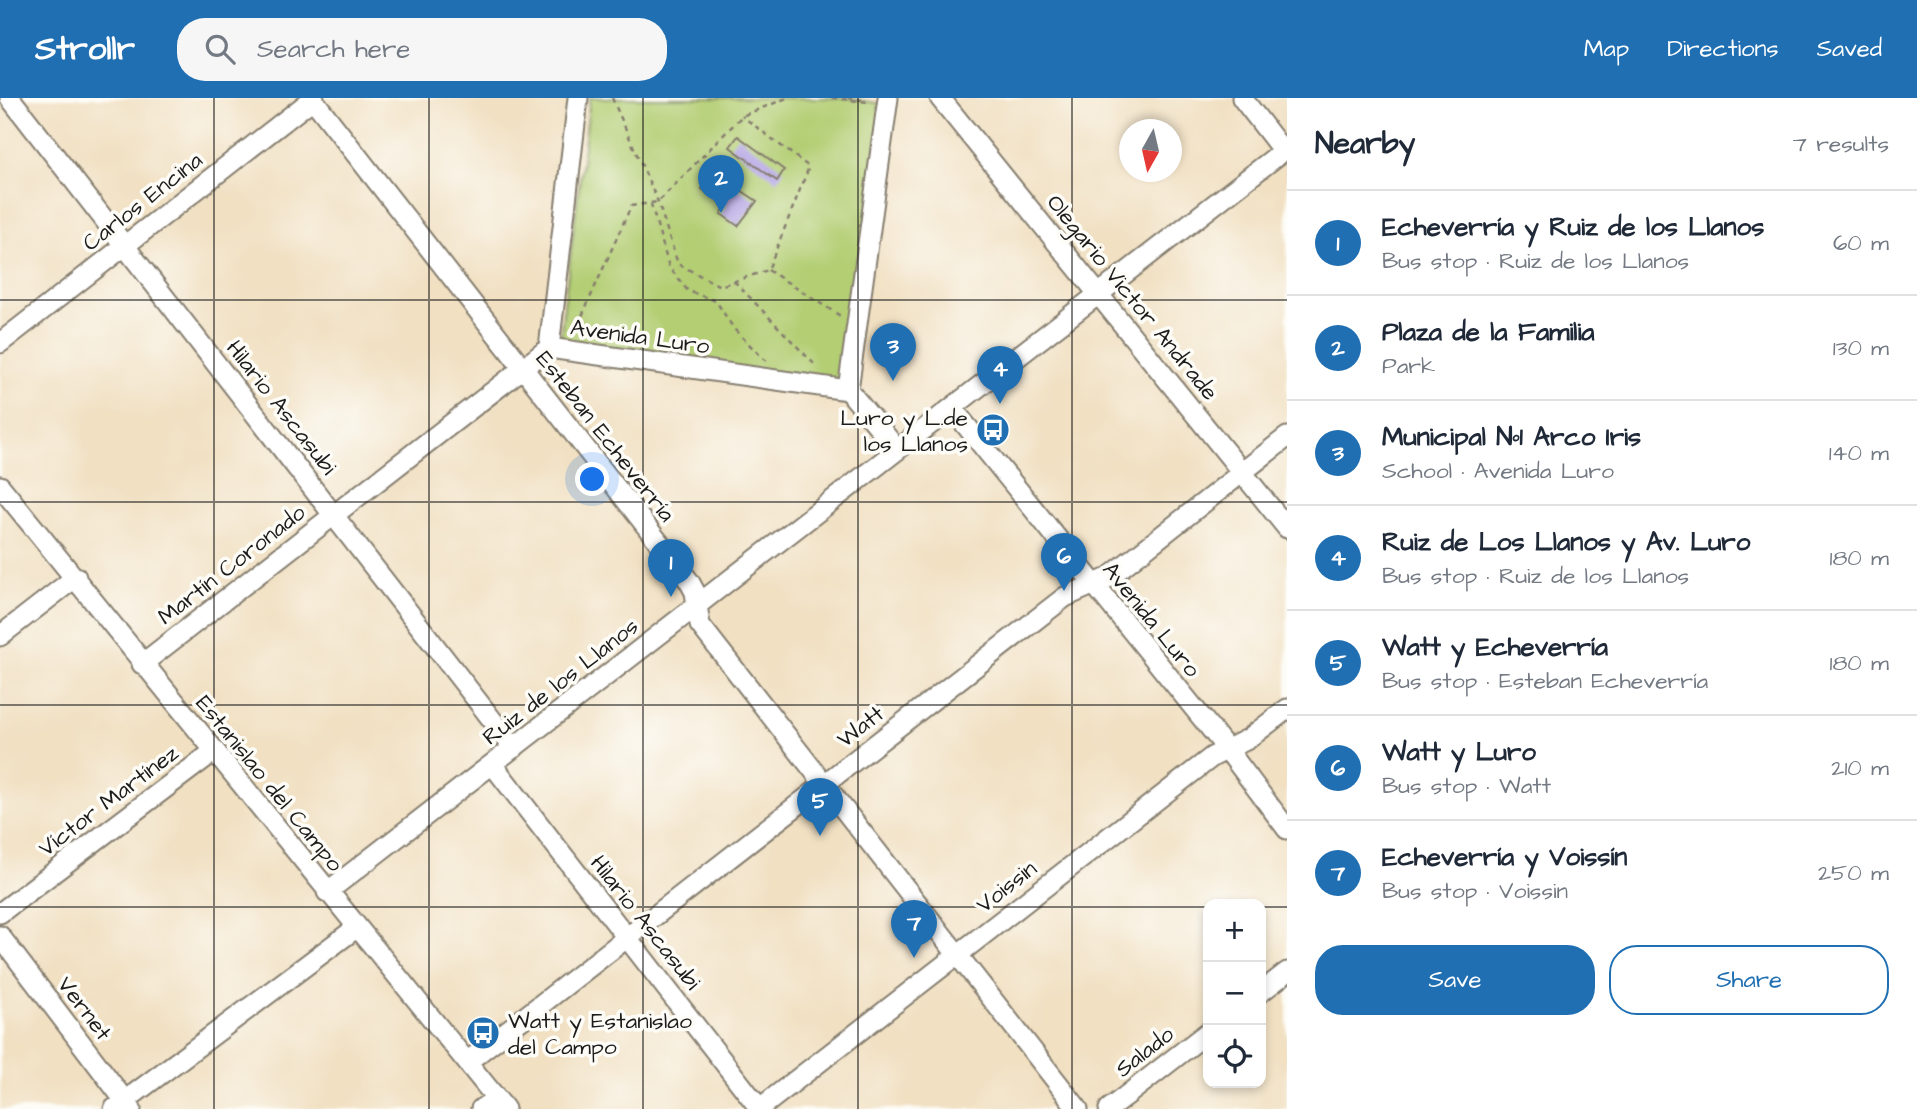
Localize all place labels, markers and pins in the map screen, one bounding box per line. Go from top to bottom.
pin: 2 [698,155,744,213]
pin: 3 [870,323,916,381]
pin: 4 [977,346,1023,404]
place label: Luro y L.de los Llanos [840,402,968,460]
bus stop icon: Luro y L.de los Llanos [974,411,1012,449]
pin: 6 [1041,533,1087,591]
pin: 1 [648,539,694,597]
pin: 5 [797,778,843,836]
pin: 7 [891,900,937,958]
place label: Watt y Estanislao del Campo [508,1005,692,1063]
bus stop icon: Watt y Estanislao del Campo [464,1014,502,1052]

